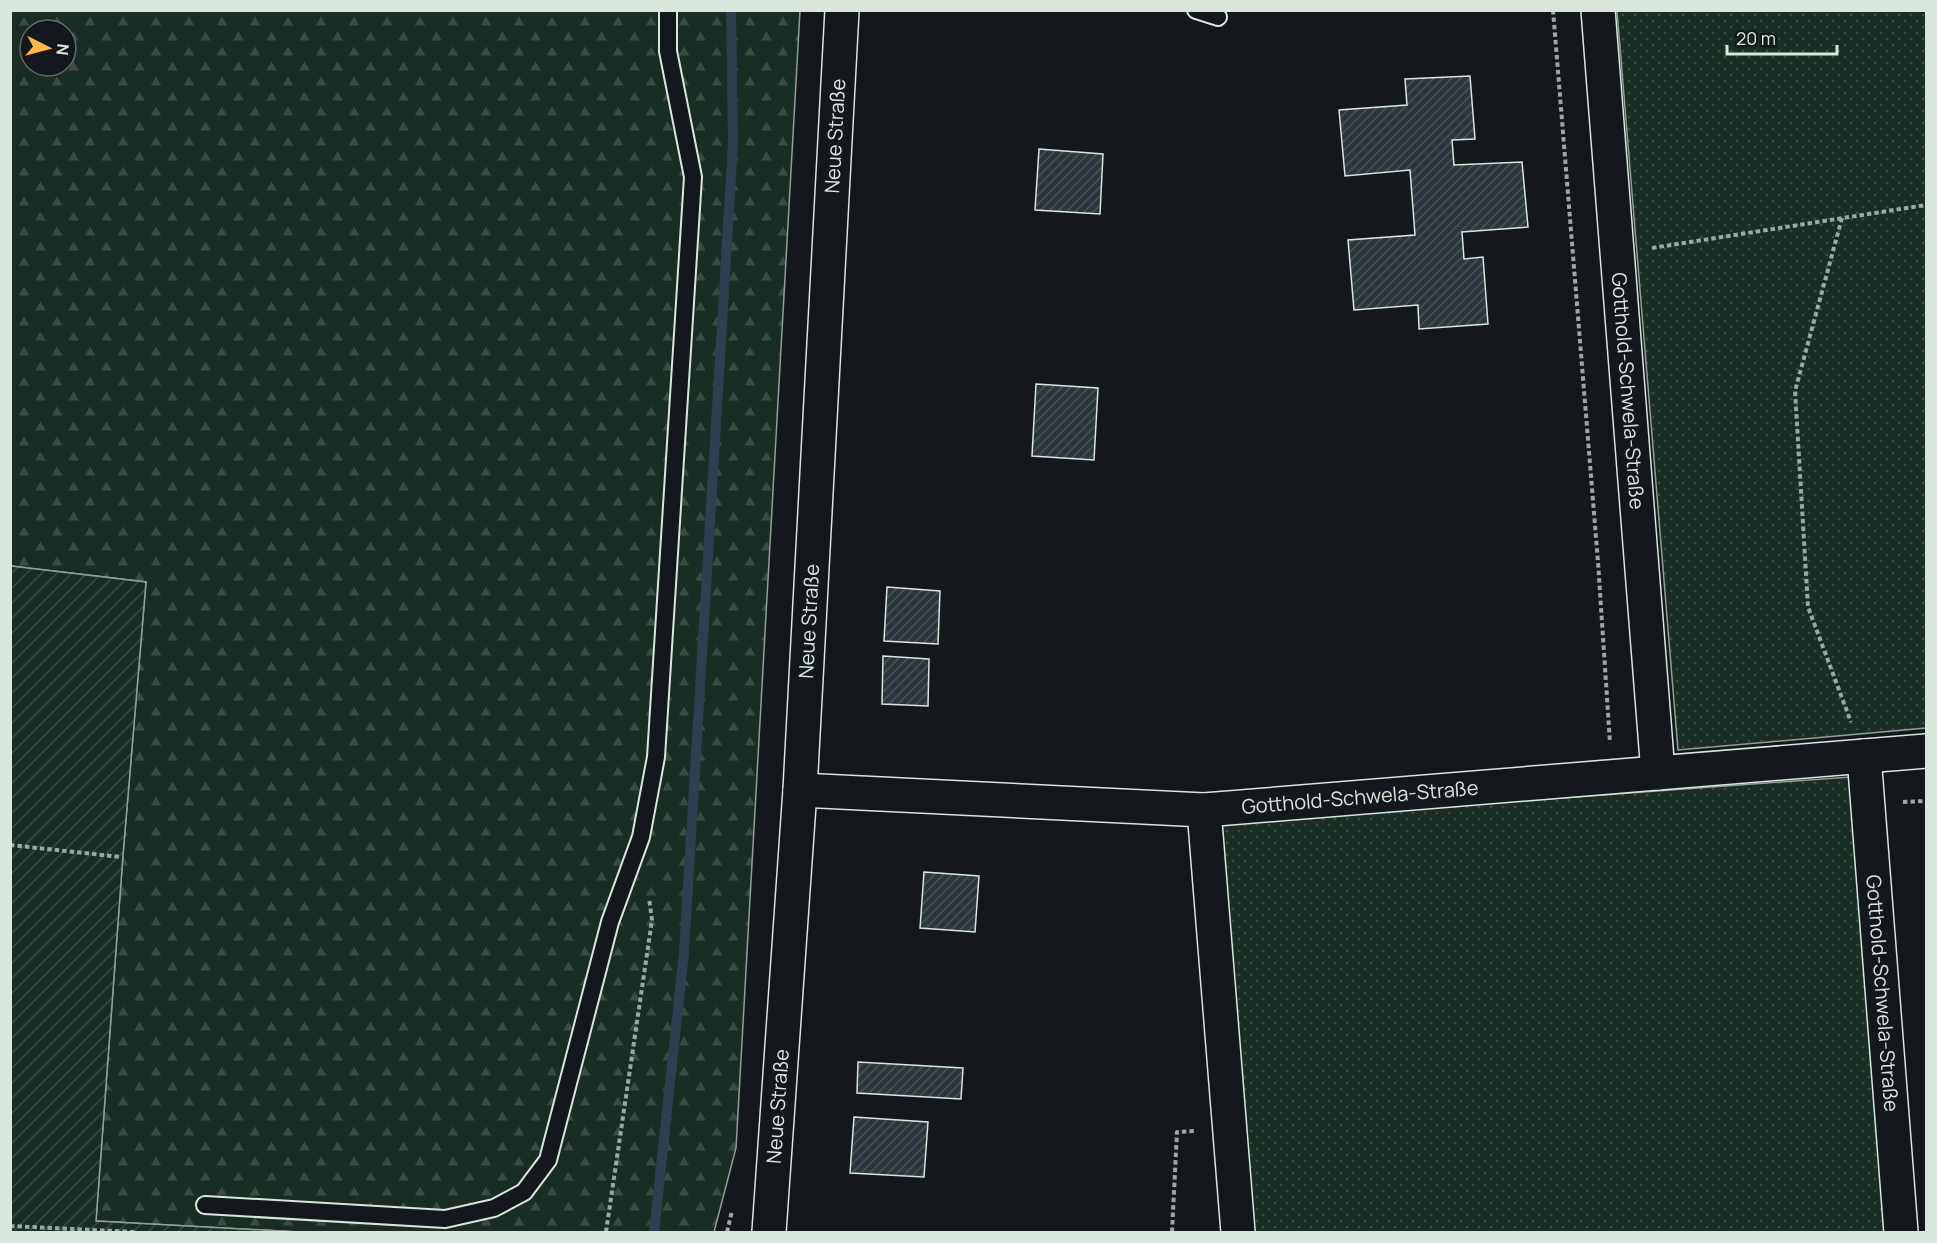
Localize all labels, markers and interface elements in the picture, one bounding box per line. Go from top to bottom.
north arrow [18,18,78,78]
scale bar [1727,18,1836,56]
text: 20 m [1736,26,1776,50]
text: N [51,43,74,56]
street label: Neue Straße [818,78,851,194]
street label: Gotthold-Schwela-Straße [1606,271,1651,510]
street label: Neue Straße [792,563,825,679]
street label: Gotthold-Schwela-Straße [1240,774,1479,820]
street label: Gotthold-Schwela-Straße [1860,874,1906,1113]
street label: Neue Straße [760,1048,795,1165]

